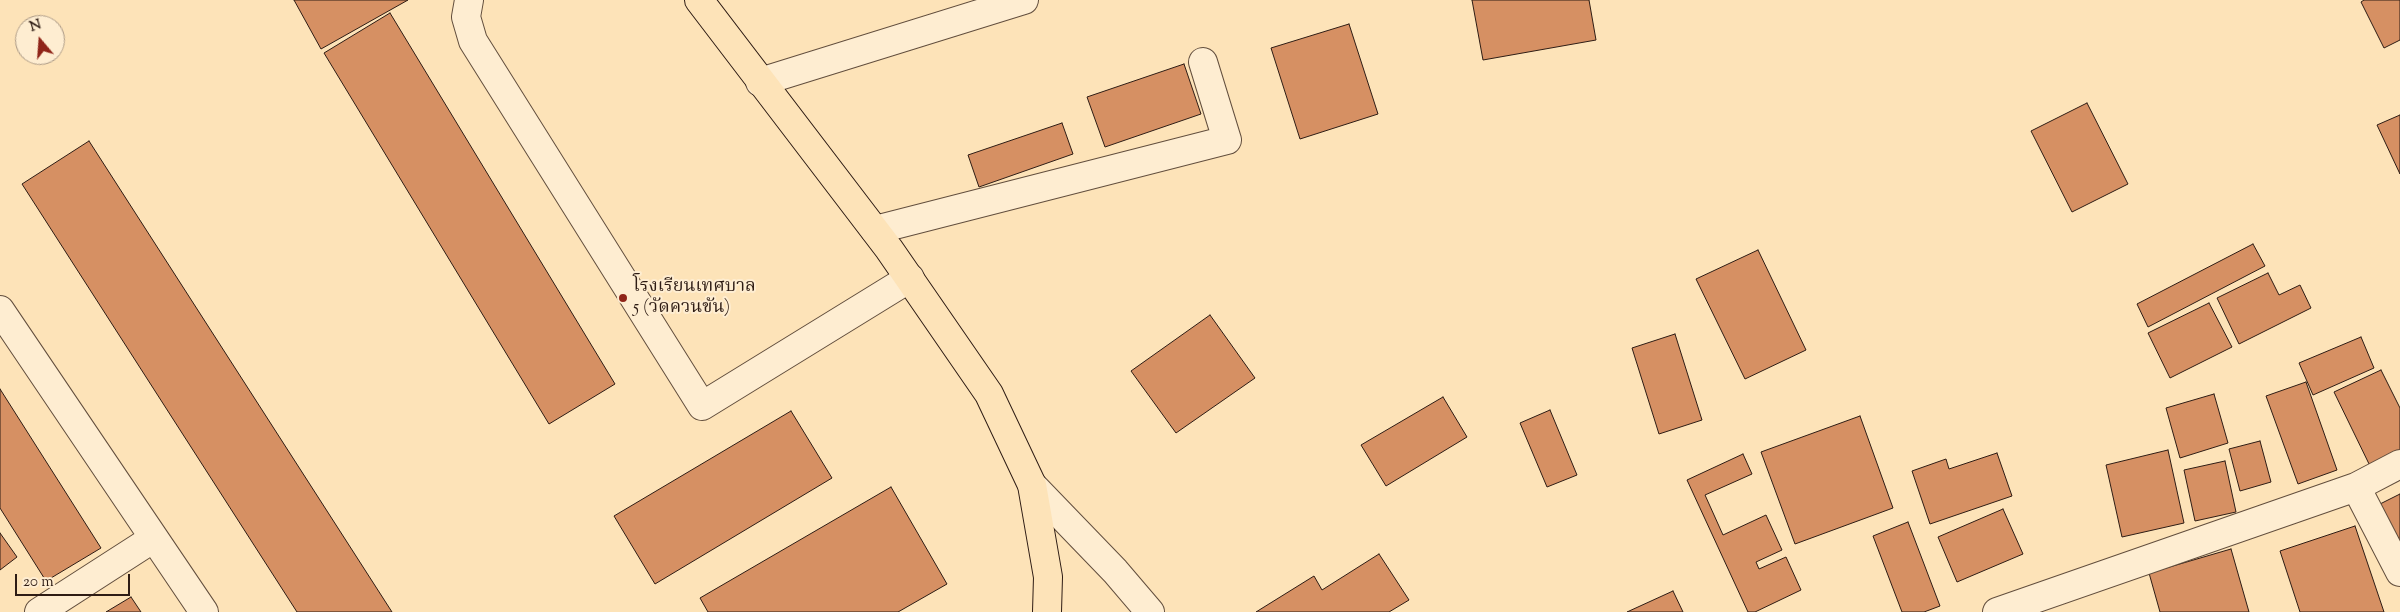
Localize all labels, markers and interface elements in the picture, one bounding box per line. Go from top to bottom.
north arrow [15,15,65,65]
text: N [27,15,44,38]
place label: โรงเรียนเทศบาล 5 (วัดควนขัน) [633,277,756,320]
marker: โรงเรียนเทศบาล 5 (วัดควนขัน) [617,292,629,304]
scale bar [18,564,132,596]
text: 20 m [23,572,54,593]

